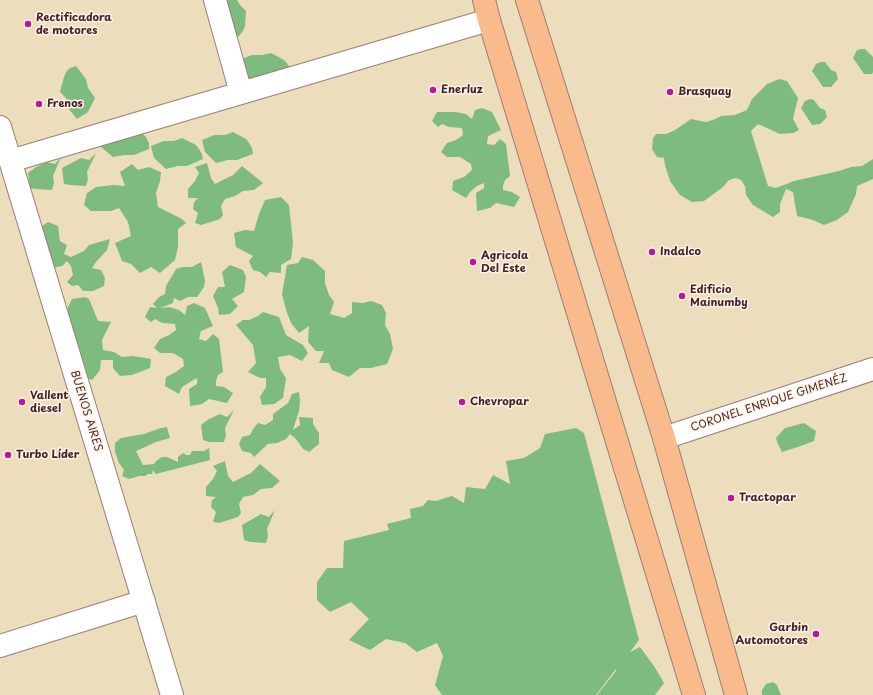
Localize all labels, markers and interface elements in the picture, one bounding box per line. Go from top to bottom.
place label: Rectificadora de motores [36,11,112,37]
marker: Rectificadora de motores [23,19,33,29]
place label: Enerluz [441,83,483,97]
marker: Enerluz [428,85,438,95]
place label: Brasquay [678,85,732,99]
marker: Brasquay [665,87,675,97]
place label: Frenos [47,97,83,111]
marker: Frenos [34,99,44,109]
place label: Indalco [660,245,701,259]
marker: Indalco [647,247,657,257]
place label: Agricola Del Este [481,249,528,275]
marker: Agricola Del Este [468,257,478,267]
place label: Edificio Mainumby [690,283,748,309]
marker: Edificio Mainumby [677,291,687,301]
street label: BUENOS AIRES [67,369,105,453]
street label: CORONEL ENRIQUE GIMENÉZ [689,371,849,435]
place label: Vallent diesel [30,389,69,415]
place label: Chevropar [470,395,529,409]
marker: Vallent diesel [17,397,27,407]
marker: Chevropar [457,397,467,407]
place label: Turbo Líder [16,448,79,462]
marker: Turbo Líder [3,450,13,460]
place label: Tractopar [739,491,796,505]
marker: Tractopar [726,493,736,503]
place label: Garbin Automotores [736,621,808,647]
marker: Garbin Automotores [811,629,821,639]

